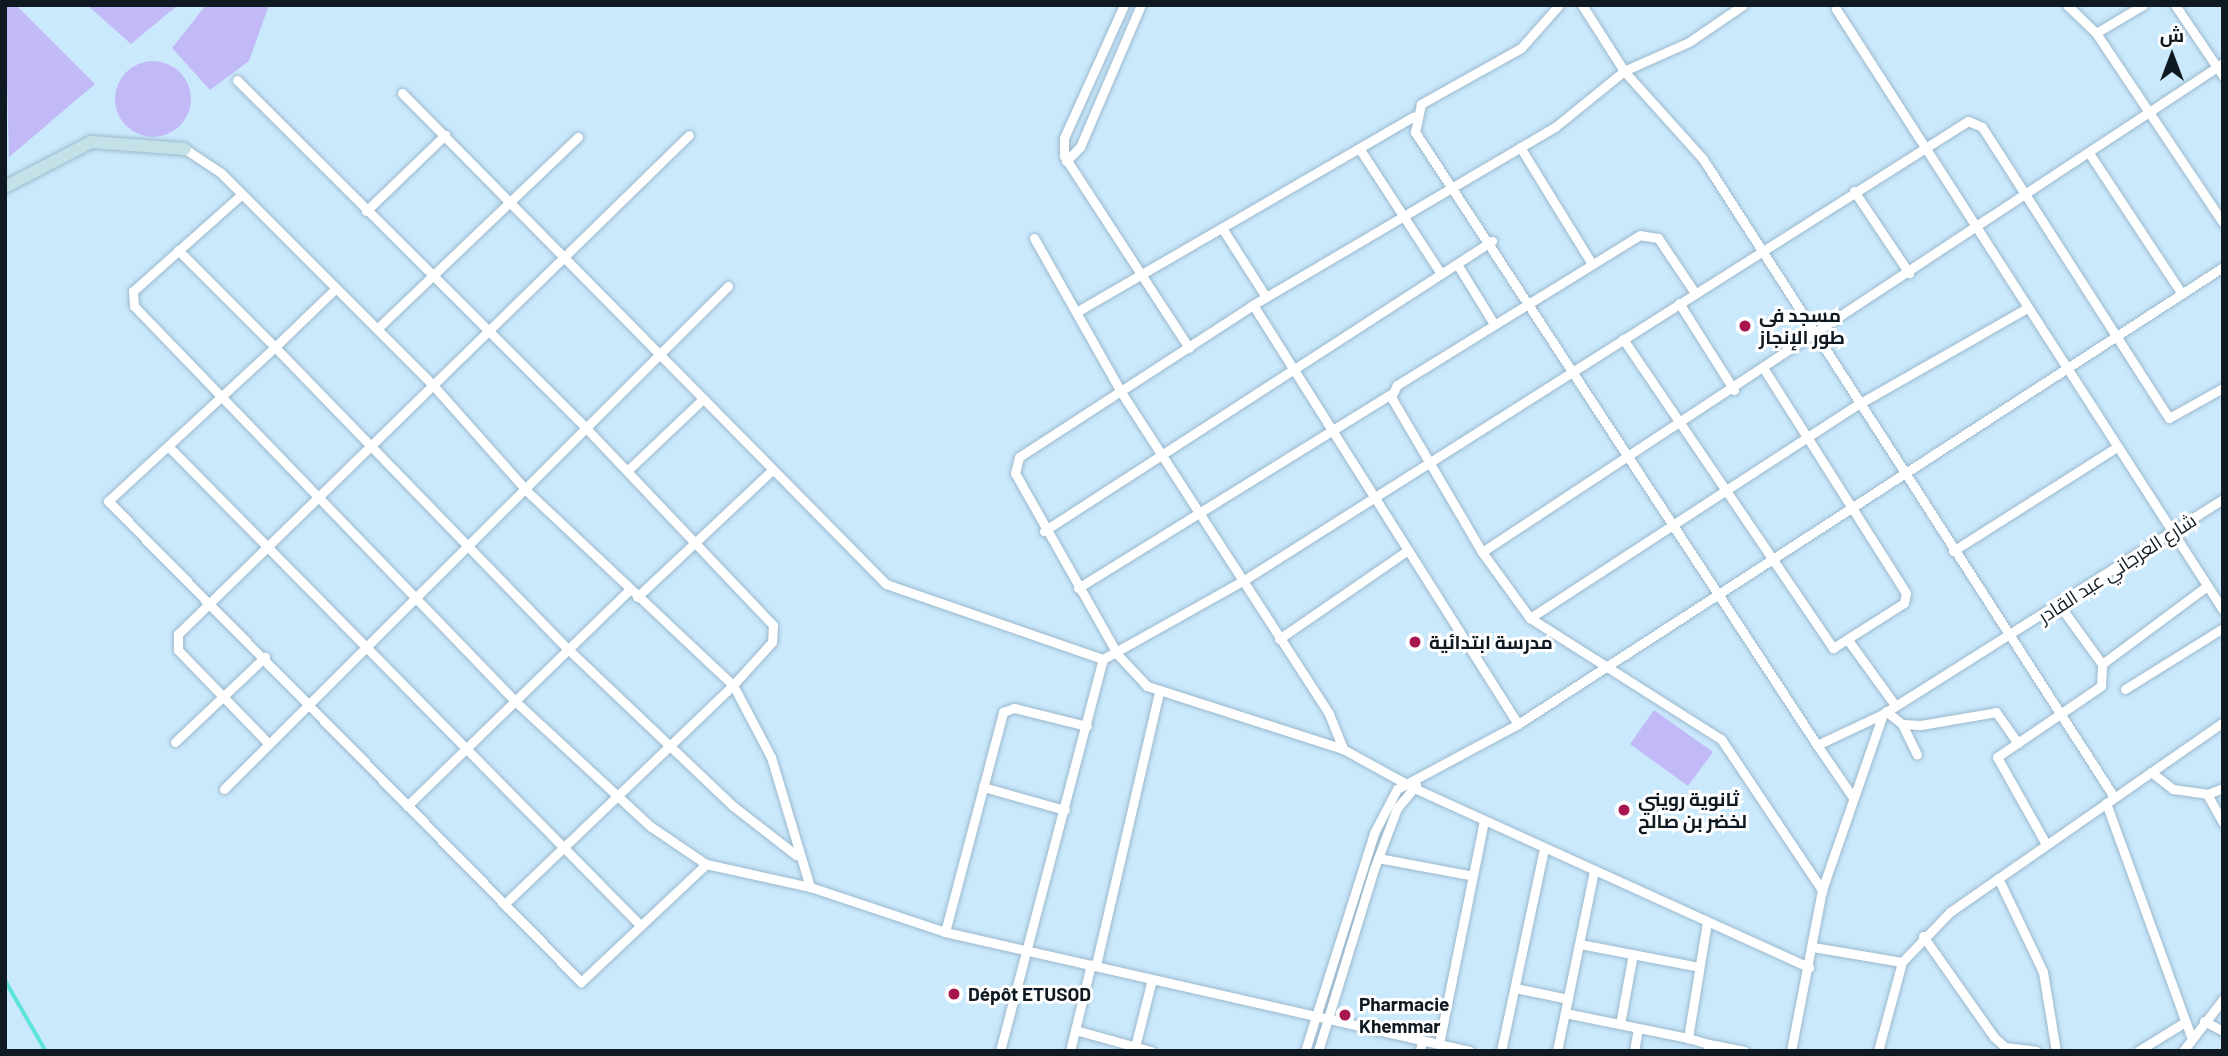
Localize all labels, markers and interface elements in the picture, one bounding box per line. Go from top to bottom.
north arrow [2137,21,2207,91]
text: ش [2160,23,2184,46]
place label: مسجد في طور الإنجاز [1759,304,1845,348]
marker: مسجد في طور الإنجاز [1737,318,1753,334]
street label: شارع العرجاني عبد القادر [2034,508,2200,628]
place label: مدرسة ابتدائية [1429,631,1553,653]
marker: مدرسة ابتدائية [1407,634,1423,650]
place label: ثانوية رويني لخضر بن صالح [1638,788,1747,832]
marker: ثانوية رويني لخضر بن صالح [1616,802,1632,818]
place label: Dépôt ETUSOD [968,983,1091,1005]
marker: Dépôt ETUSOD [946,986,962,1002]
place label: Pharmacie Khemmar [1359,993,1449,1037]
marker: Pharmacie Khemmar [1337,1007,1353,1023]

